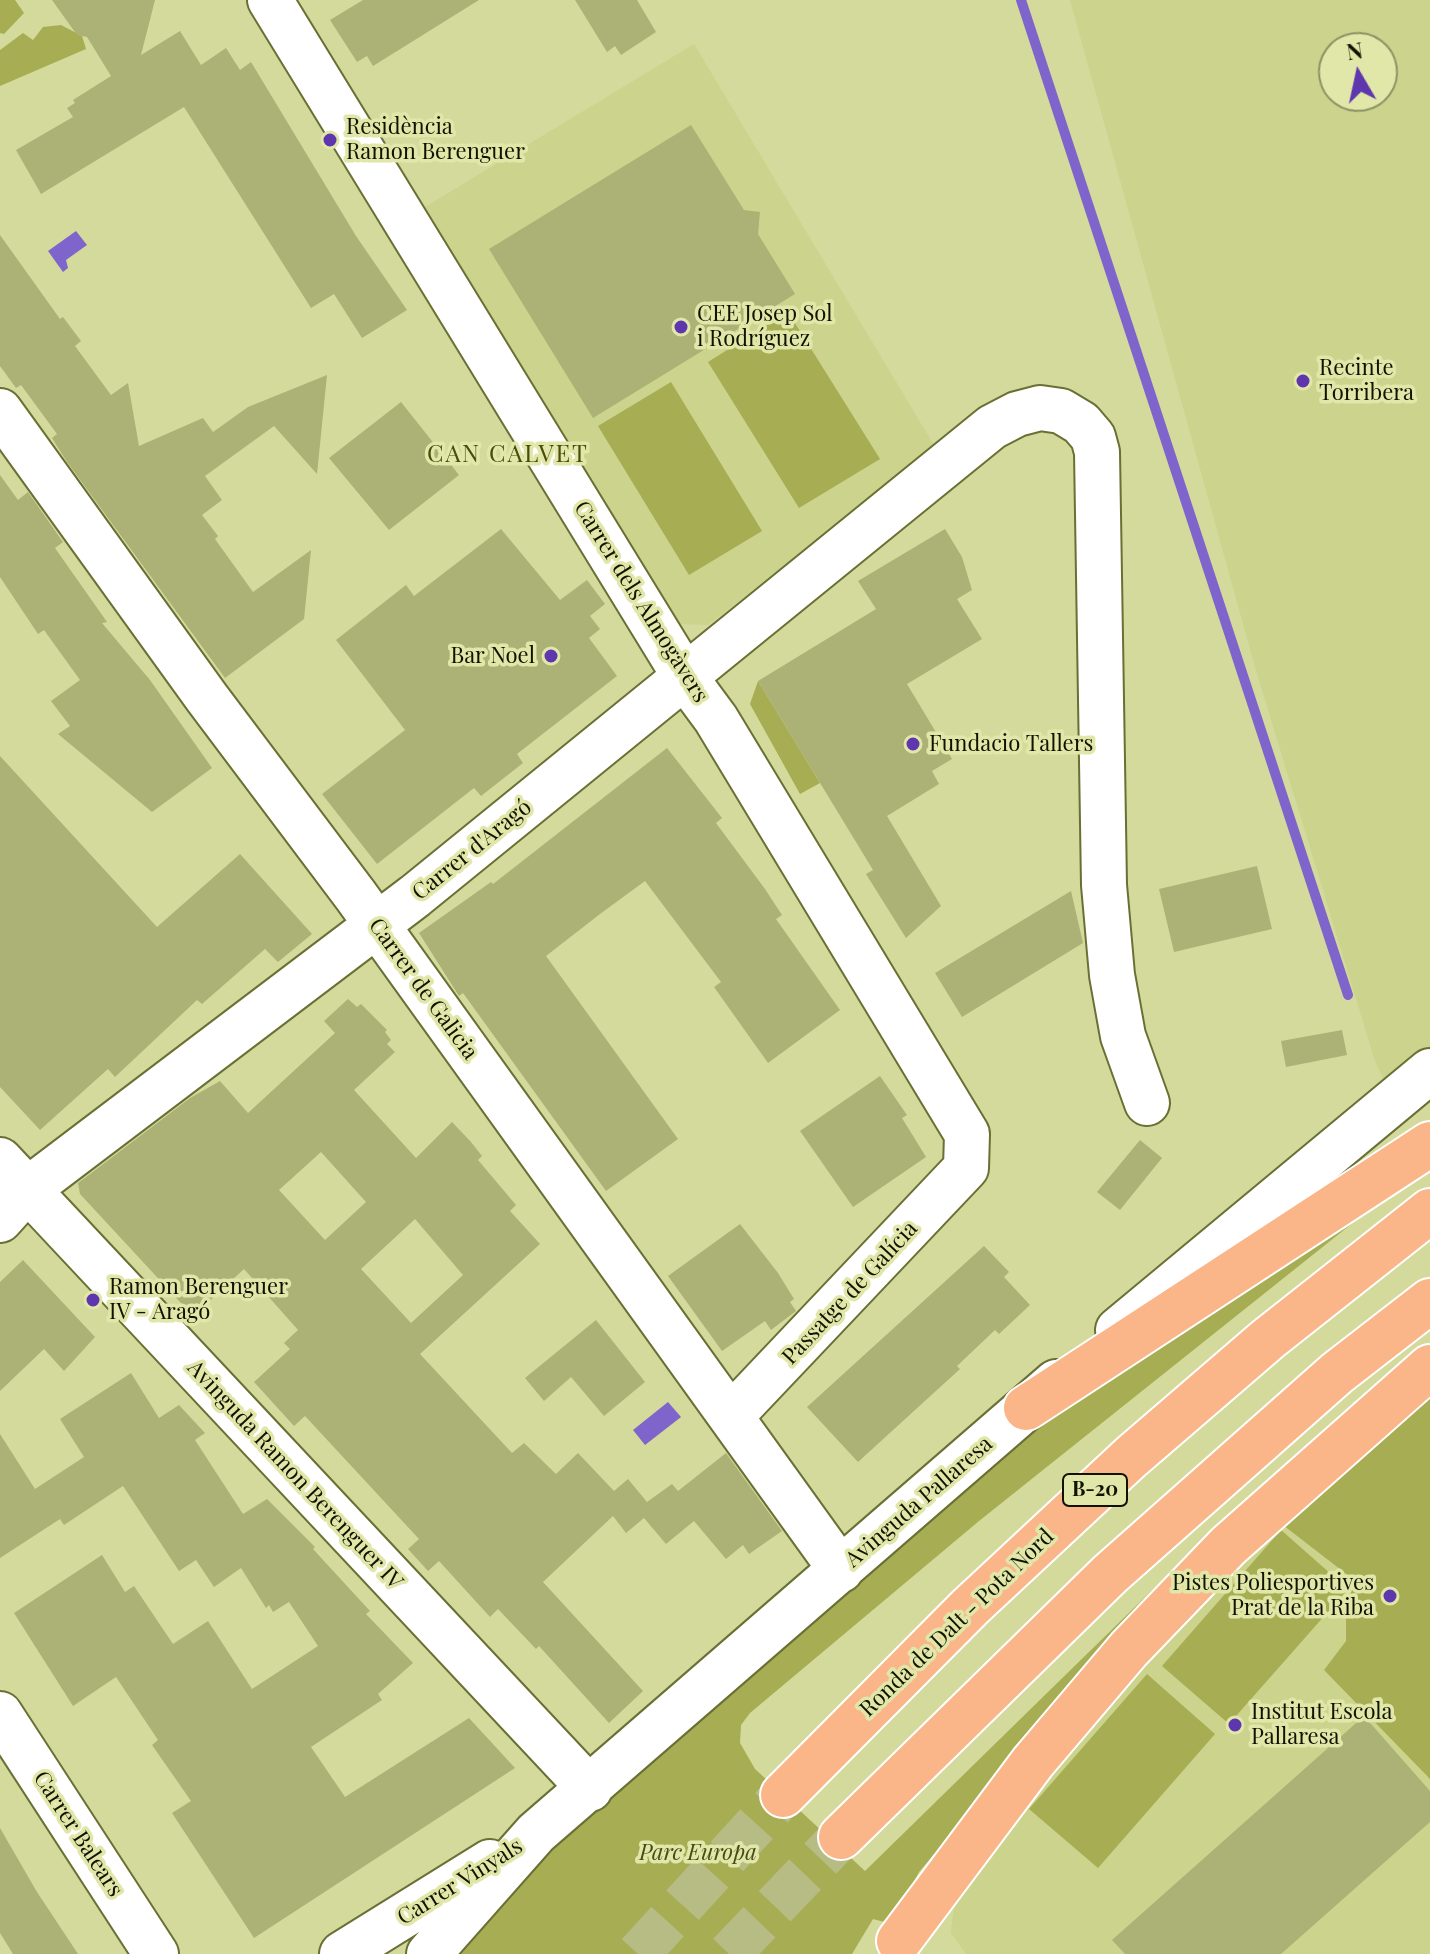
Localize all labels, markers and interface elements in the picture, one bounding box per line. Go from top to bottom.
north arrow [1318,32,1398,112]
text: N [1344,34,1365,66]
place label: Residència Ramon Berenguer [346,114,525,166]
marker: Residència Ramon Berenguer [321,131,339,149]
place label: CEE Josep Sol i Rodríguez [697,301,832,352]
marker: CEE Josep Sol i Rodríguez [672,318,690,336]
place label: Recinte Torribera [1319,355,1414,406]
marker: Recinte Torribera [1294,372,1312,390]
district label: CAN CALVET [427,441,589,469]
street label: Carrer dels Almogàvers [568,496,714,708]
place label: Bar Noel [450,643,535,669]
marker: Bar Noel [542,647,560,665]
place label: Fundacio Tallers [929,731,1093,757]
marker: Fundacio Tallers [904,735,922,753]
street label: Carrer d'Aragó [407,794,537,906]
street label: Carrer de Galicia [363,913,483,1065]
street label: Passatge de Galícia [777,1216,923,1370]
place label: Ramon Berenguer IV - Aragó [109,1274,288,1326]
marker: Ramon Berenguer IV - Aragó [84,1291,102,1309]
street label: Avinguda Ramon Berenguer IV [182,1355,408,1595]
street label: Avinguda Pallaresa [840,1431,998,1573]
road number: B-20 [1063,1474,1127,1506]
street label: Ronda de Dalt - Pota Nord [855,1524,1059,1722]
place label: Pistes Poliesportives Prat de la Riba [1172,1570,1374,1622]
marker: Pistes Poliesportives Prat de la Riba [1381,1587,1399,1605]
place label: Institut Escola Pallaresa [1251,1699,1393,1750]
marker: Institut Escola Pallaresa [1226,1716,1244,1734]
street label: Carrer Balears [28,1766,128,1902]
street label: Carrer Vinyals [393,1833,527,1931]
park label: Parc Europa [639,1840,757,1866]

